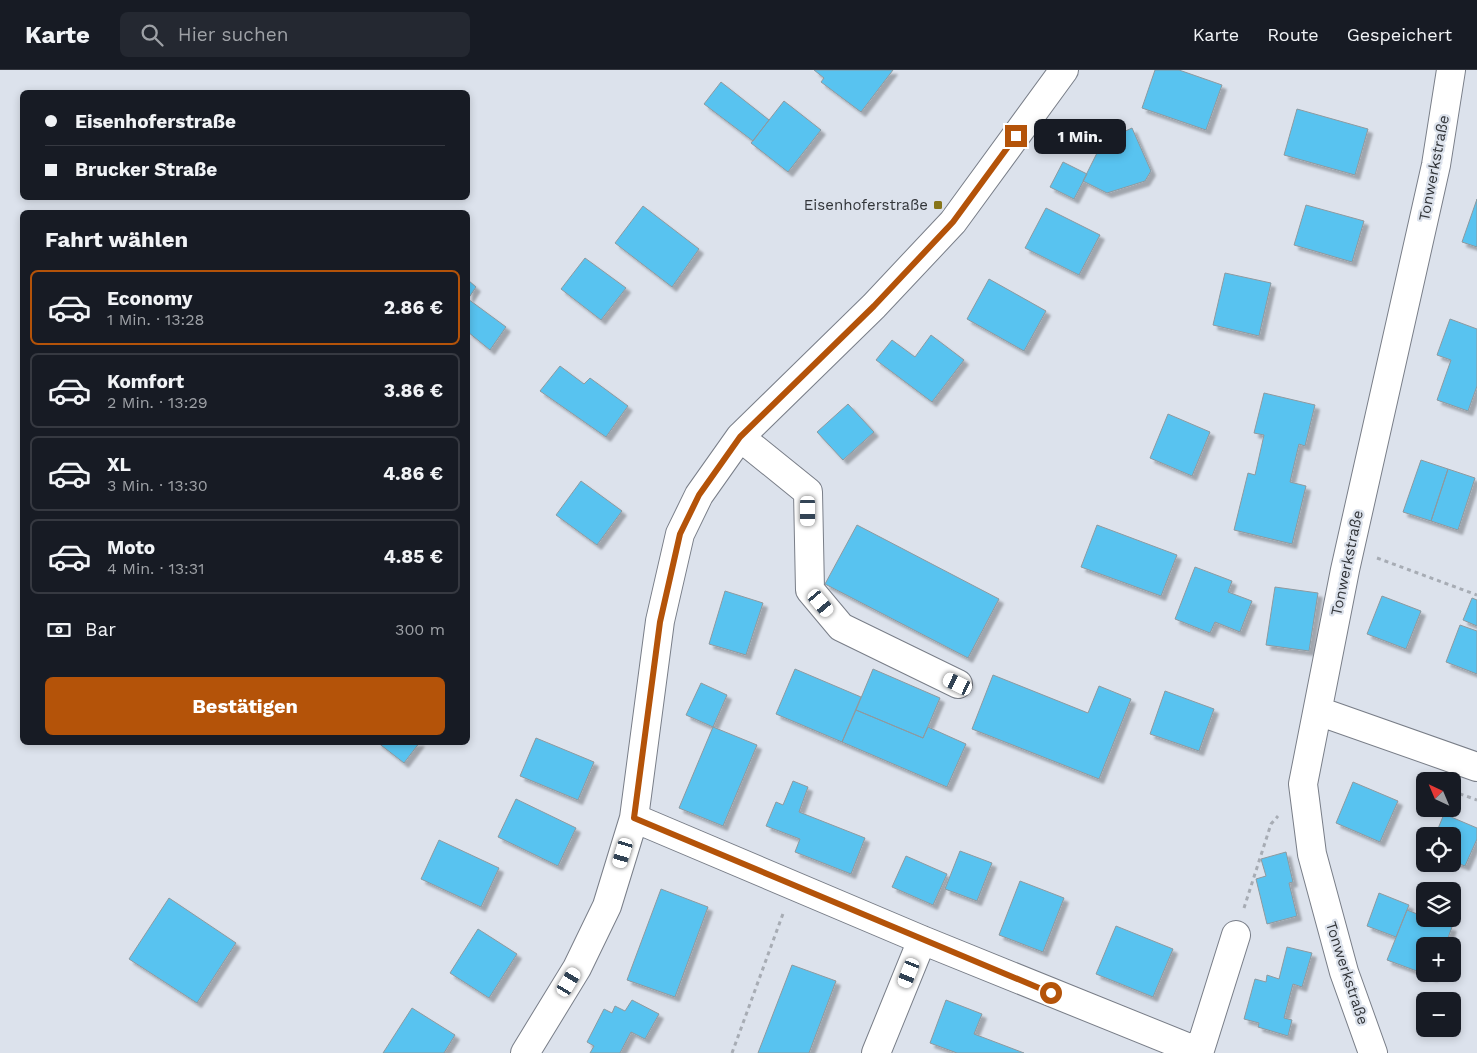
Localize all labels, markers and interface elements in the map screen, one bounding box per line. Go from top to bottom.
search box [120,12,470,57]
text: Karte [25,21,90,49]
icon: search [138,21,166,49]
text: Hier suchen [178,23,288,46]
text: Karte [1193,24,1239,45]
text: Route [1267,24,1319,45]
text: Gespeichert [1347,24,1452,45]
text: Eisenhoferstraße [75,110,236,133]
street label: Tonwerkstraße [1415,114,1453,222]
callout: 1 Min. [1034,118,1126,154]
route end [1005,125,1027,147]
text: 1 Min. [1057,127,1103,146]
text: Brucker Straße [75,158,217,181]
place label: Eisenhoferstraße [804,196,928,214]
marker: Eisenhoferstraße [932,199,944,211]
text: Fahrt wählen [45,227,188,252]
icon: car [47,285,92,330]
text: Economy [107,287,192,310]
text: 2.86 € [384,296,443,319]
text: 1 Min. · 13:28 [107,310,204,329]
icon: car [47,368,92,413]
text: Komfort [107,370,184,393]
text: 3.86 € [384,379,443,402]
text: 2 Min. · 13:29 [107,393,208,412]
icon: car [47,451,92,496]
text: XL [107,453,131,476]
text: 4.86 € [383,462,443,485]
text: 3 Min. · 13:30 [107,476,208,495]
car [800,496,815,526]
street label: Tonwerkstraße [1327,509,1367,617]
icon: car [47,534,92,579]
text: Moto [107,536,155,559]
text: 4.85 € [384,545,443,568]
text: 4 Min. · 13:31 [107,559,204,578]
car [805,587,836,619]
icon: cash [45,616,73,644]
text: Bar [85,618,116,641]
text: 300 m [395,620,445,639]
car [941,671,974,697]
button: Bestätigen [45,677,445,735]
north arrow [1416,772,1461,818]
map controls [1416,772,1461,1037]
button: locate [1416,827,1461,872]
car [611,836,634,870]
button: layers [1416,882,1461,927]
street label: Tonwerkstraße [1322,919,1372,1027]
button: + [1416,937,1461,982]
car [896,956,921,990]
car [554,965,583,999]
route start [1040,982,1062,1004]
button: − [1416,992,1461,1037]

